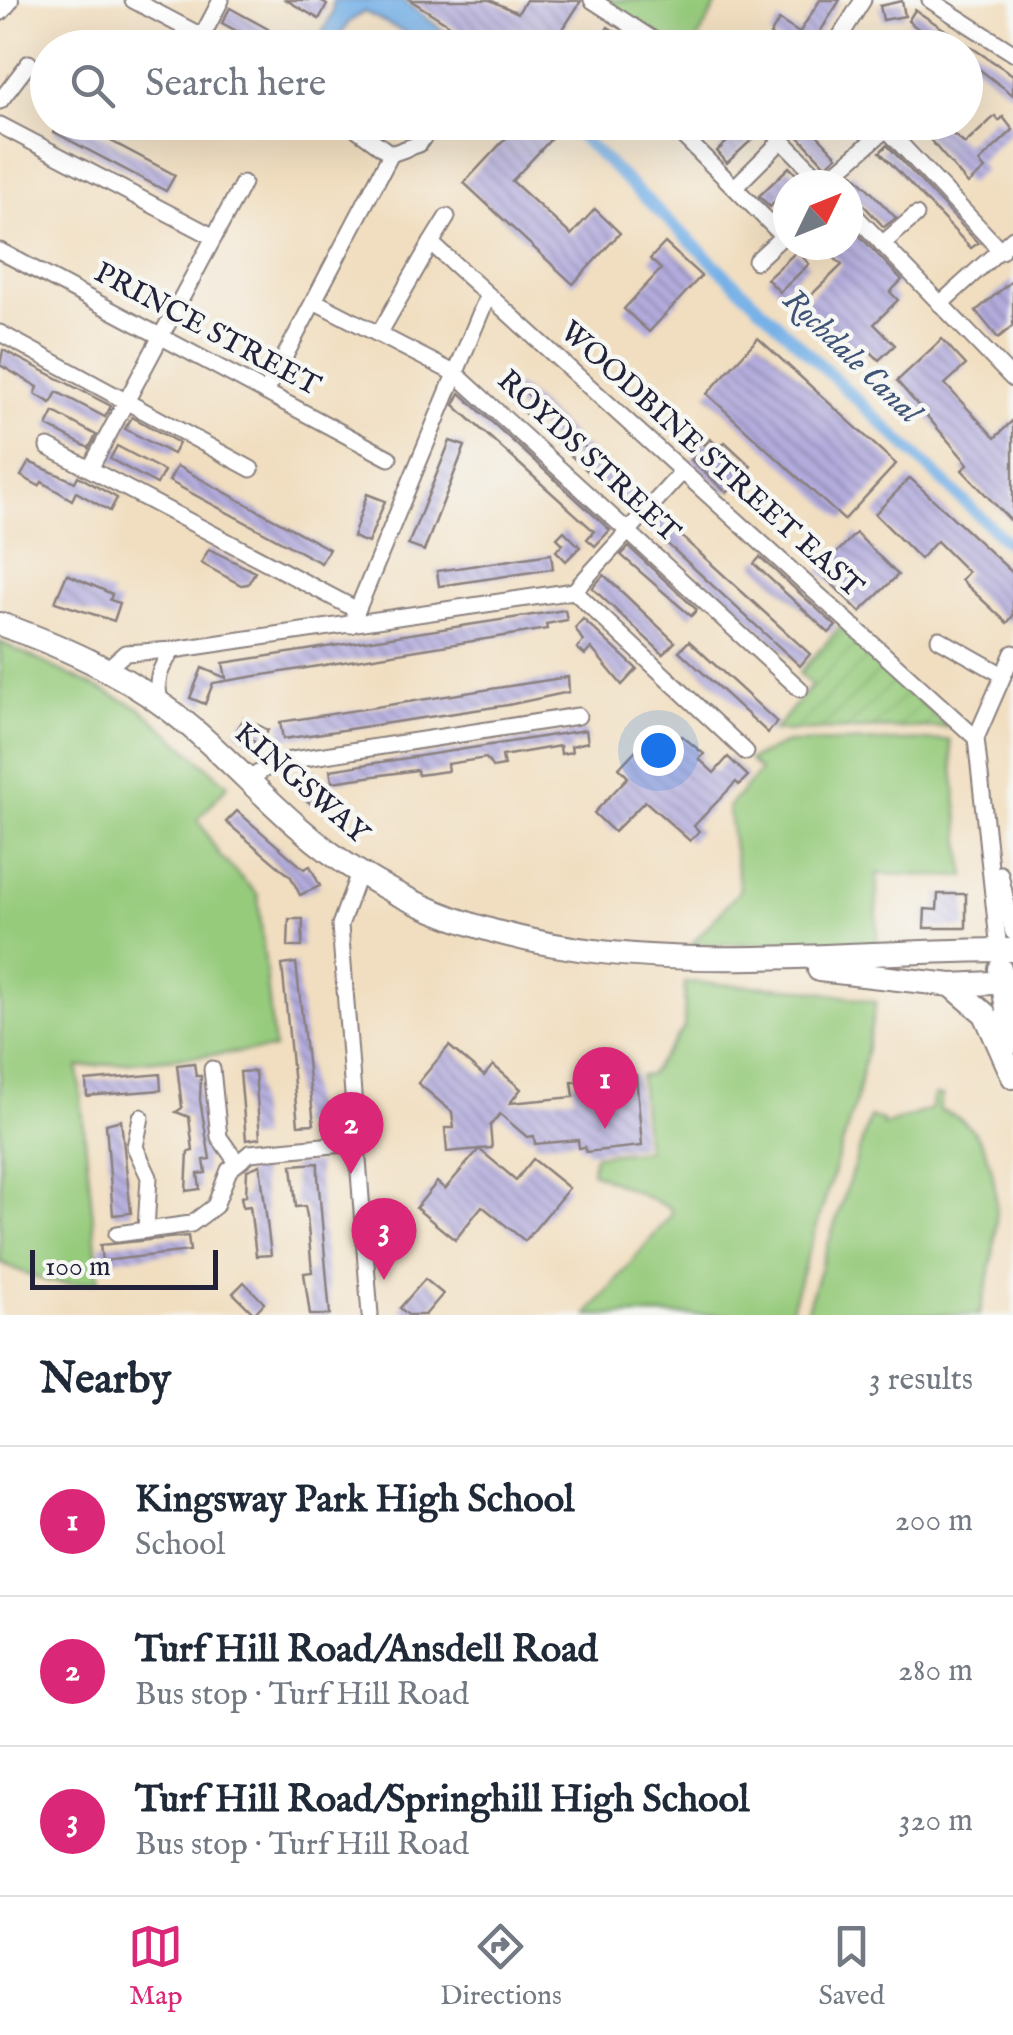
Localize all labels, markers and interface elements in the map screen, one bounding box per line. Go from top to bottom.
search box [30,30,983,140]
icon: search [65,58,120,113]
text: Search here [145,61,326,109]
north arrow [773,170,863,260]
street label: PRINCE STREET [87,254,327,406]
water label: Rochdale Canal [773,281,931,435]
street label: WOODBINE STREET EAST [551,314,871,607]
street label: ROYDS STREET [489,362,688,552]
street label: KINGSWAY [226,715,378,854]
your location [633,725,684,776]
pin: 1 [572,1046,638,1129]
pin: 2 [318,1092,384,1174]
pin: 3 [352,1198,416,1280]
scale bar [30,1245,218,1290]
text: 100 m [45,1250,111,1285]
text: Nearby [40,1354,171,1407]
text: 3 results [869,1360,973,1401]
text: Kingsway Park High School [135,1477,575,1525]
text: 1 [67,1501,78,1542]
text: 200 m [895,1501,973,1542]
text: School [135,1525,225,1566]
text: Turf Hill Road/Ansdell Road [135,1627,598,1675]
text: 2 [65,1651,80,1692]
text: 280 m [898,1651,973,1692]
text: Bus stop · Turf Hill Road [135,1675,469,1716]
text: Turf Hill Road/Springhill High School [135,1777,749,1825]
text: 3 [67,1801,78,1842]
text: 320 m [899,1801,973,1842]
text: Bus stop · Turf Hill Road [135,1825,469,1866]
tab: Map [128,1919,183,2014]
tab: Directions [440,1919,562,2014]
tab: Saved [818,1919,885,2014]

